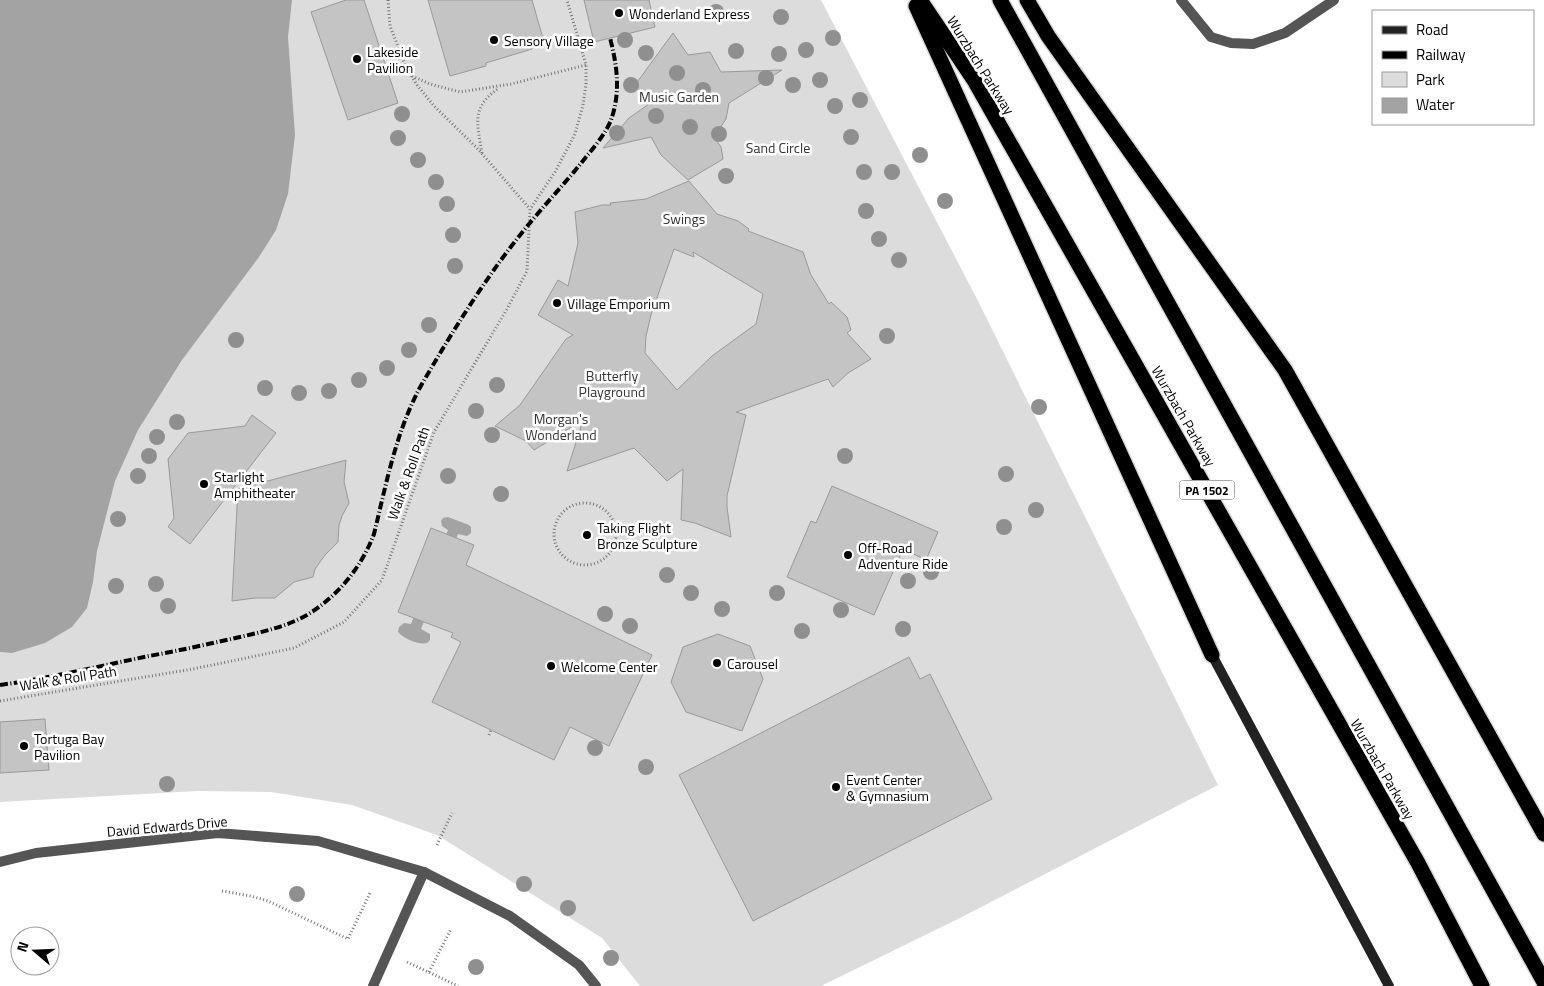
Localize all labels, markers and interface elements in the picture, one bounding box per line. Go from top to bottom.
place label: Wonderland Express [629,3,750,24]
marker: Wonderland Express [613,7,625,19]
legend [1372,10,1534,125]
street label: Wurzbach Parkway [942,11,1020,119]
text: Road [1416,18,1448,41]
place label: Sensory Village [504,30,594,51]
marker: Sensory Village [488,34,500,46]
place label: Lakeside Pavilion [367,41,418,78]
text: Railway [1416,43,1466,66]
marker: Lakeside Pavilion [351,53,363,65]
text: Park [1416,68,1445,91]
park label: Music Garden [639,86,719,107]
text: Water [1416,93,1455,116]
park label: Sand Circle [746,137,810,158]
park label: Swings [663,208,705,229]
place label: Village Emporium [567,293,670,314]
marker: Village Emporium [551,297,563,309]
street label: Wurzbach Parkway [1147,362,1221,470]
park label: Butterfly Playground [579,365,645,402]
park label: Morgan's Wonderland [525,408,597,445]
street label: Walk & Roll Path [381,423,435,523]
place label: Starlight Amphitheater [214,466,296,503]
marker: Starlight Amphitheater [198,478,210,490]
road number: PA 1502 [1180,480,1234,500]
place label: Taking Flight Bronze Sculpture [597,517,698,554]
marker: Taking Flight Bronze Sculpture [581,529,593,541]
place label: Off-Road Adventure Ride [858,537,948,574]
marker: Off-Road Adventure Ride [842,549,854,561]
place label: Carousel [727,653,778,674]
place label: Welcome Center [561,656,658,677]
marker: Carousel [711,657,723,669]
street label: Walk & Roll Path [18,660,118,696]
marker: Welcome Center [545,660,557,672]
street label: Wurzbach Parkway [1346,715,1420,823]
place label: Tortuga Bay Pavilion [34,728,105,765]
marker: Tortuga Bay Pavilion [18,740,30,752]
place label: Event Center & Gymnasium [846,769,929,806]
marker: Event Center & Gymnasium [830,781,842,793]
street label: David Edwards Drive [106,810,228,842]
north arrow [10,926,60,976]
text: N [11,939,34,955]

